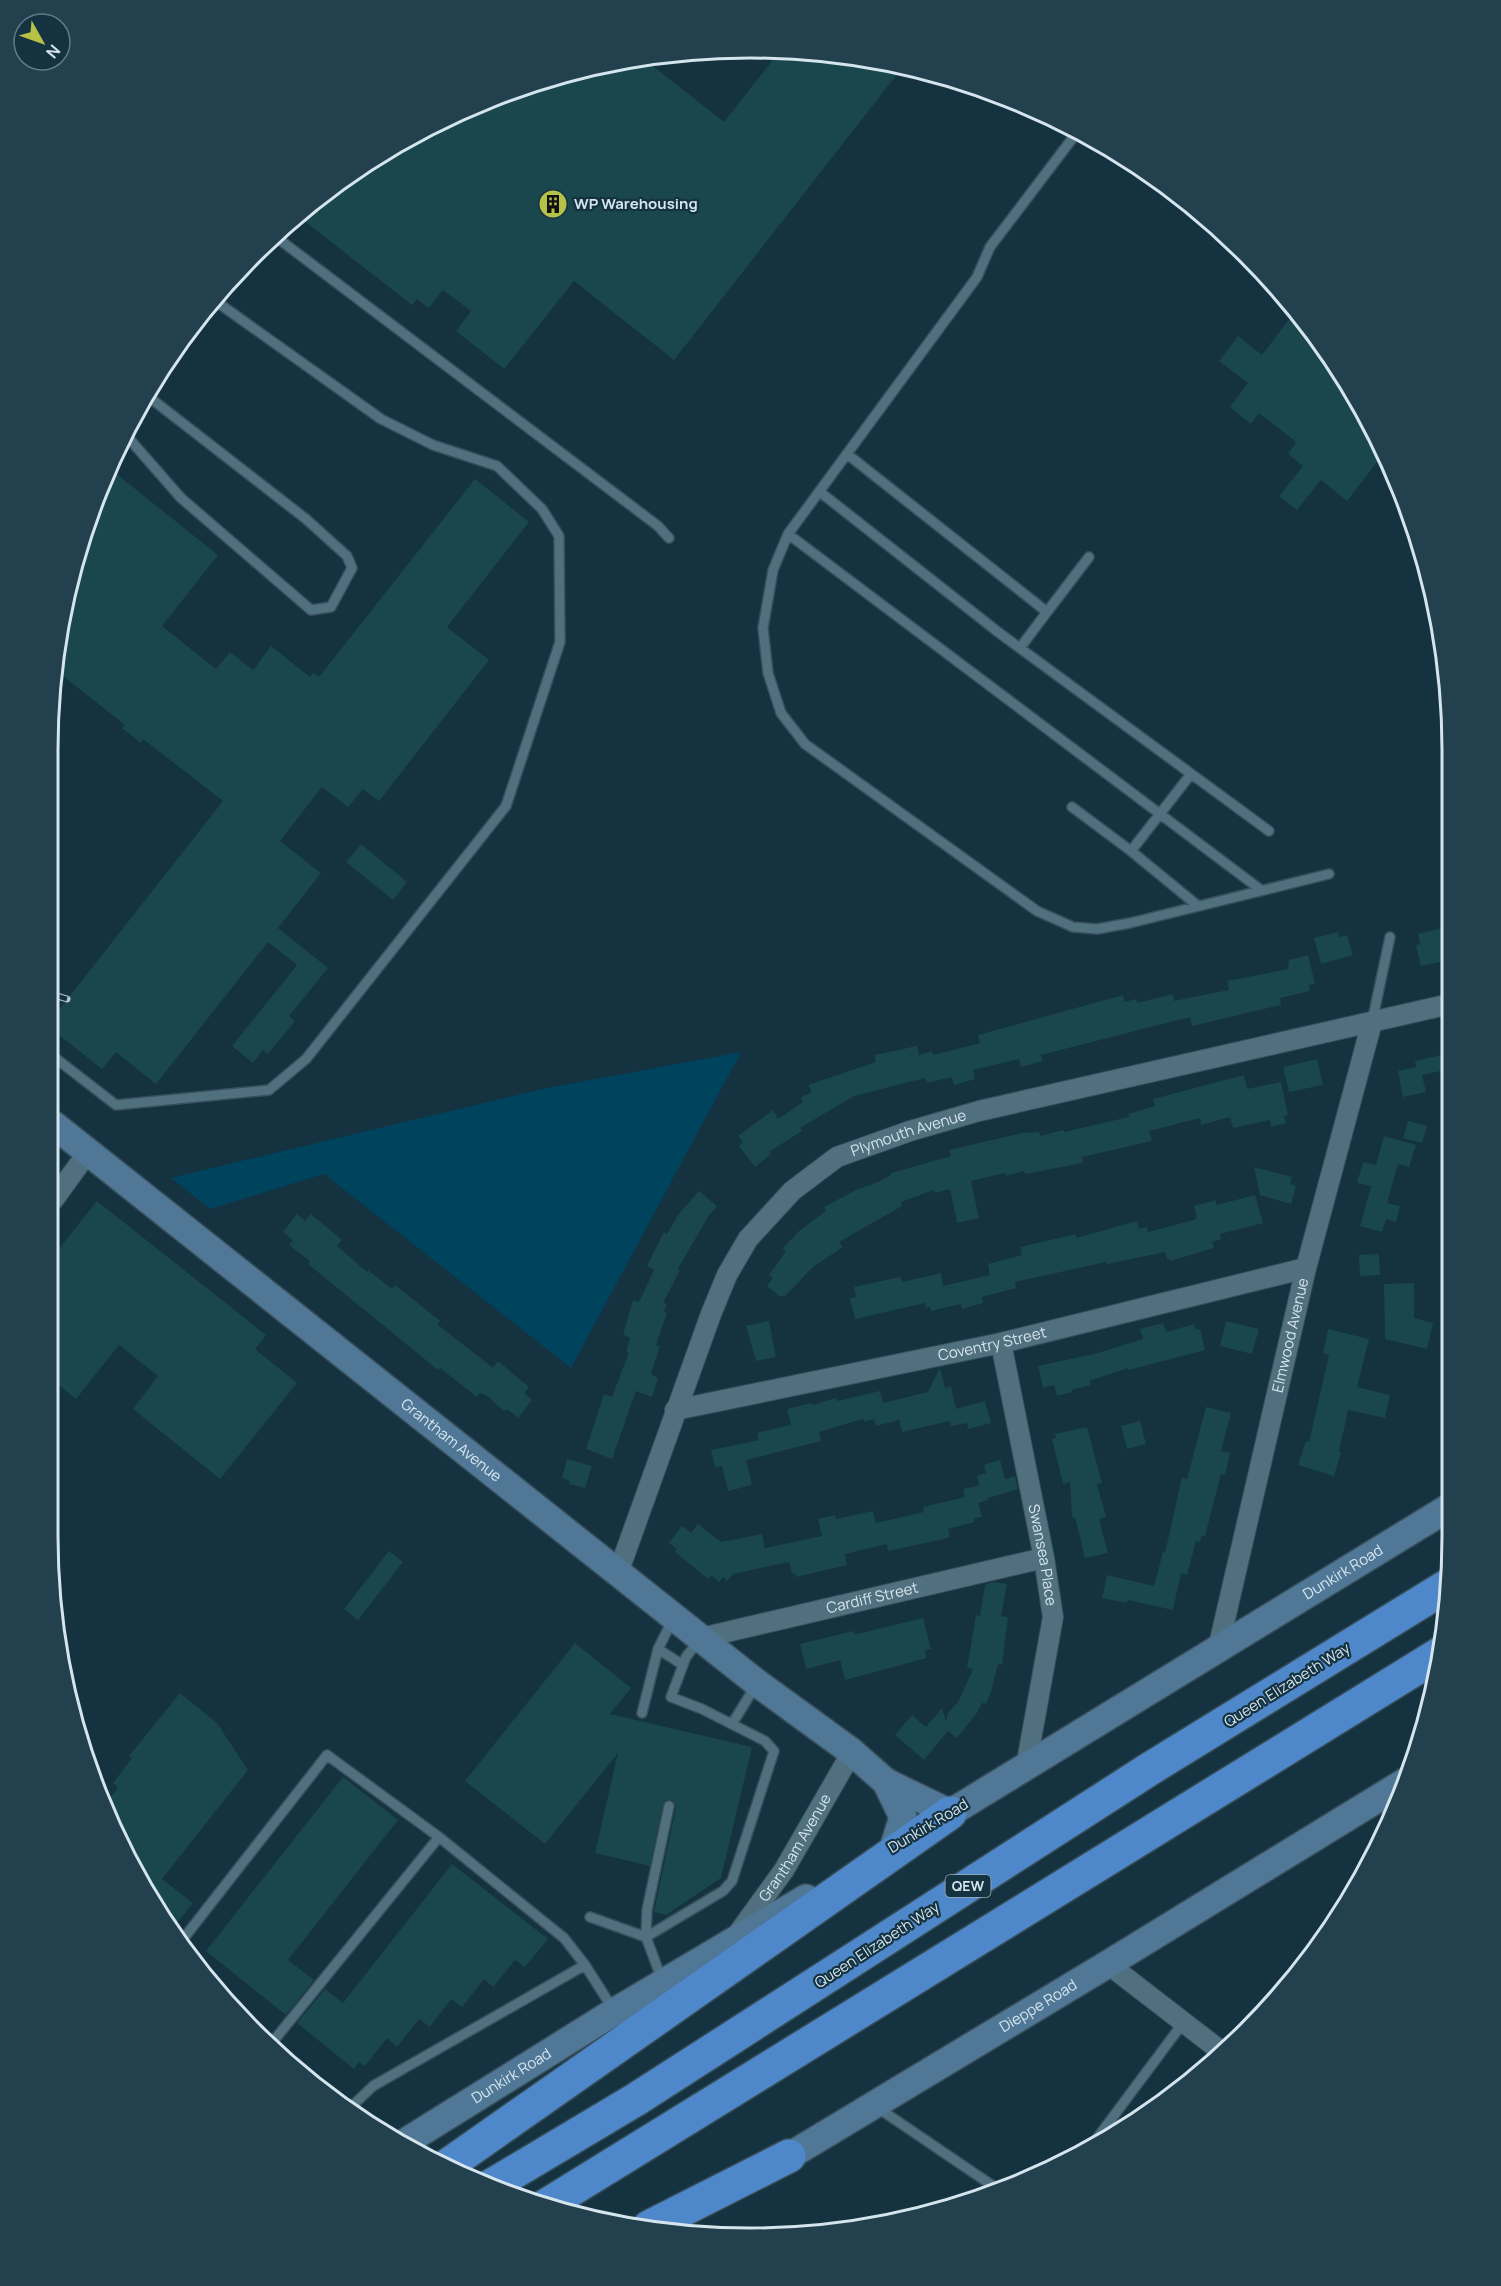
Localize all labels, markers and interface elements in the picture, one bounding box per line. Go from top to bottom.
north arrow [12,12,72,72]
text: N [41,40,66,63]
building icon: WP Warehousing [537,188,569,220]
place label: WP Warehousing [574,193,698,214]
street label: Plymouth Avenue [848,1104,969,1161]
street label: Elmwood Avenue [1267,1276,1313,1395]
street label: Coventry Street [936,1321,1048,1366]
street label: Grantham Avenue [397,1393,506,1487]
street label: Swansea Place [1023,1502,1062,1608]
street label: Dunkirk Road [1299,1539,1387,1604]
street label: Cardiff Street [824,1577,920,1618]
street label: Queen Elizabeth Way [1220,1637,1354,1732]
street label: Grantham Avenue [753,1789,836,1906]
street label: Dunkirk Road [884,1793,972,1858]
road number: QEW [946,1875,990,1897]
street label: Queen Elizabeth Way [810,1896,943,1993]
street label: Dieppe Road [995,1974,1081,2037]
street label: Dunkirk Road [467,2043,555,2108]

